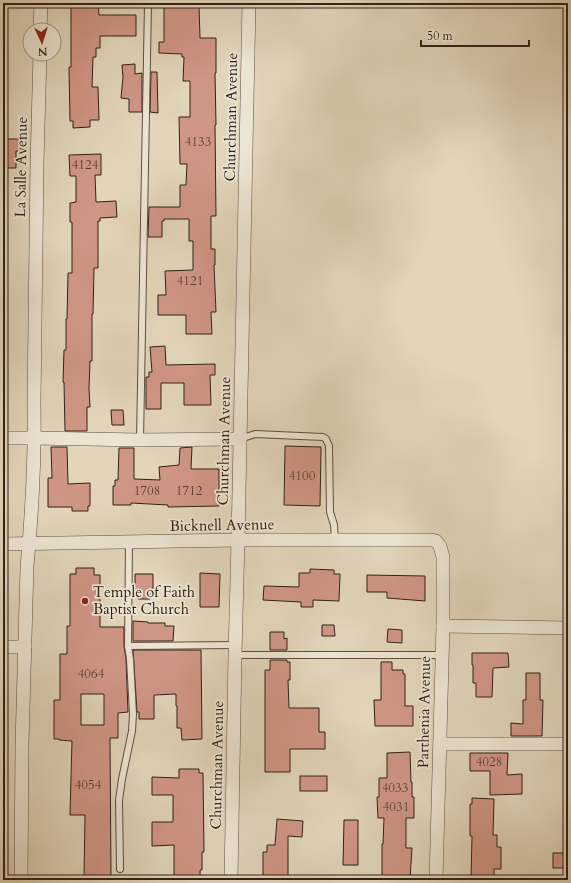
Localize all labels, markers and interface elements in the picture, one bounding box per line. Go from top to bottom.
north arrow [22,22,62,62]
scale bar [421,22,529,48]
text: 50 m [427,28,454,44]
text: N [37,44,48,59]
street label: Churchman Avenue [220,52,242,182]
street label: La Salle Avenue [10,116,32,218]
house number: 4133 [185,133,211,151]
house number: 4124 [72,156,99,174]
house number: 4121 [177,272,203,290]
street label: Churchman Avenue [213,376,235,506]
house number: 4100 [289,467,316,485]
house number: 1708 [134,482,160,500]
house number: 1712 [176,482,203,500]
street label: Bicknell Avenue [169,514,275,536]
place label: Temple of Faith Baptist Church [93,582,196,619]
marker: Temple of Faith Baptist Church [80,596,90,606]
street label: Parthenia Avenue [413,655,435,768]
house number: 4064 [78,665,105,683]
street label: Churchman Avenue [206,700,228,830]
house number: 4028 [476,753,502,771]
house number: 4054 [75,776,102,794]
house number: 4033 [382,779,408,797]
house number: 4031 [383,798,409,816]

